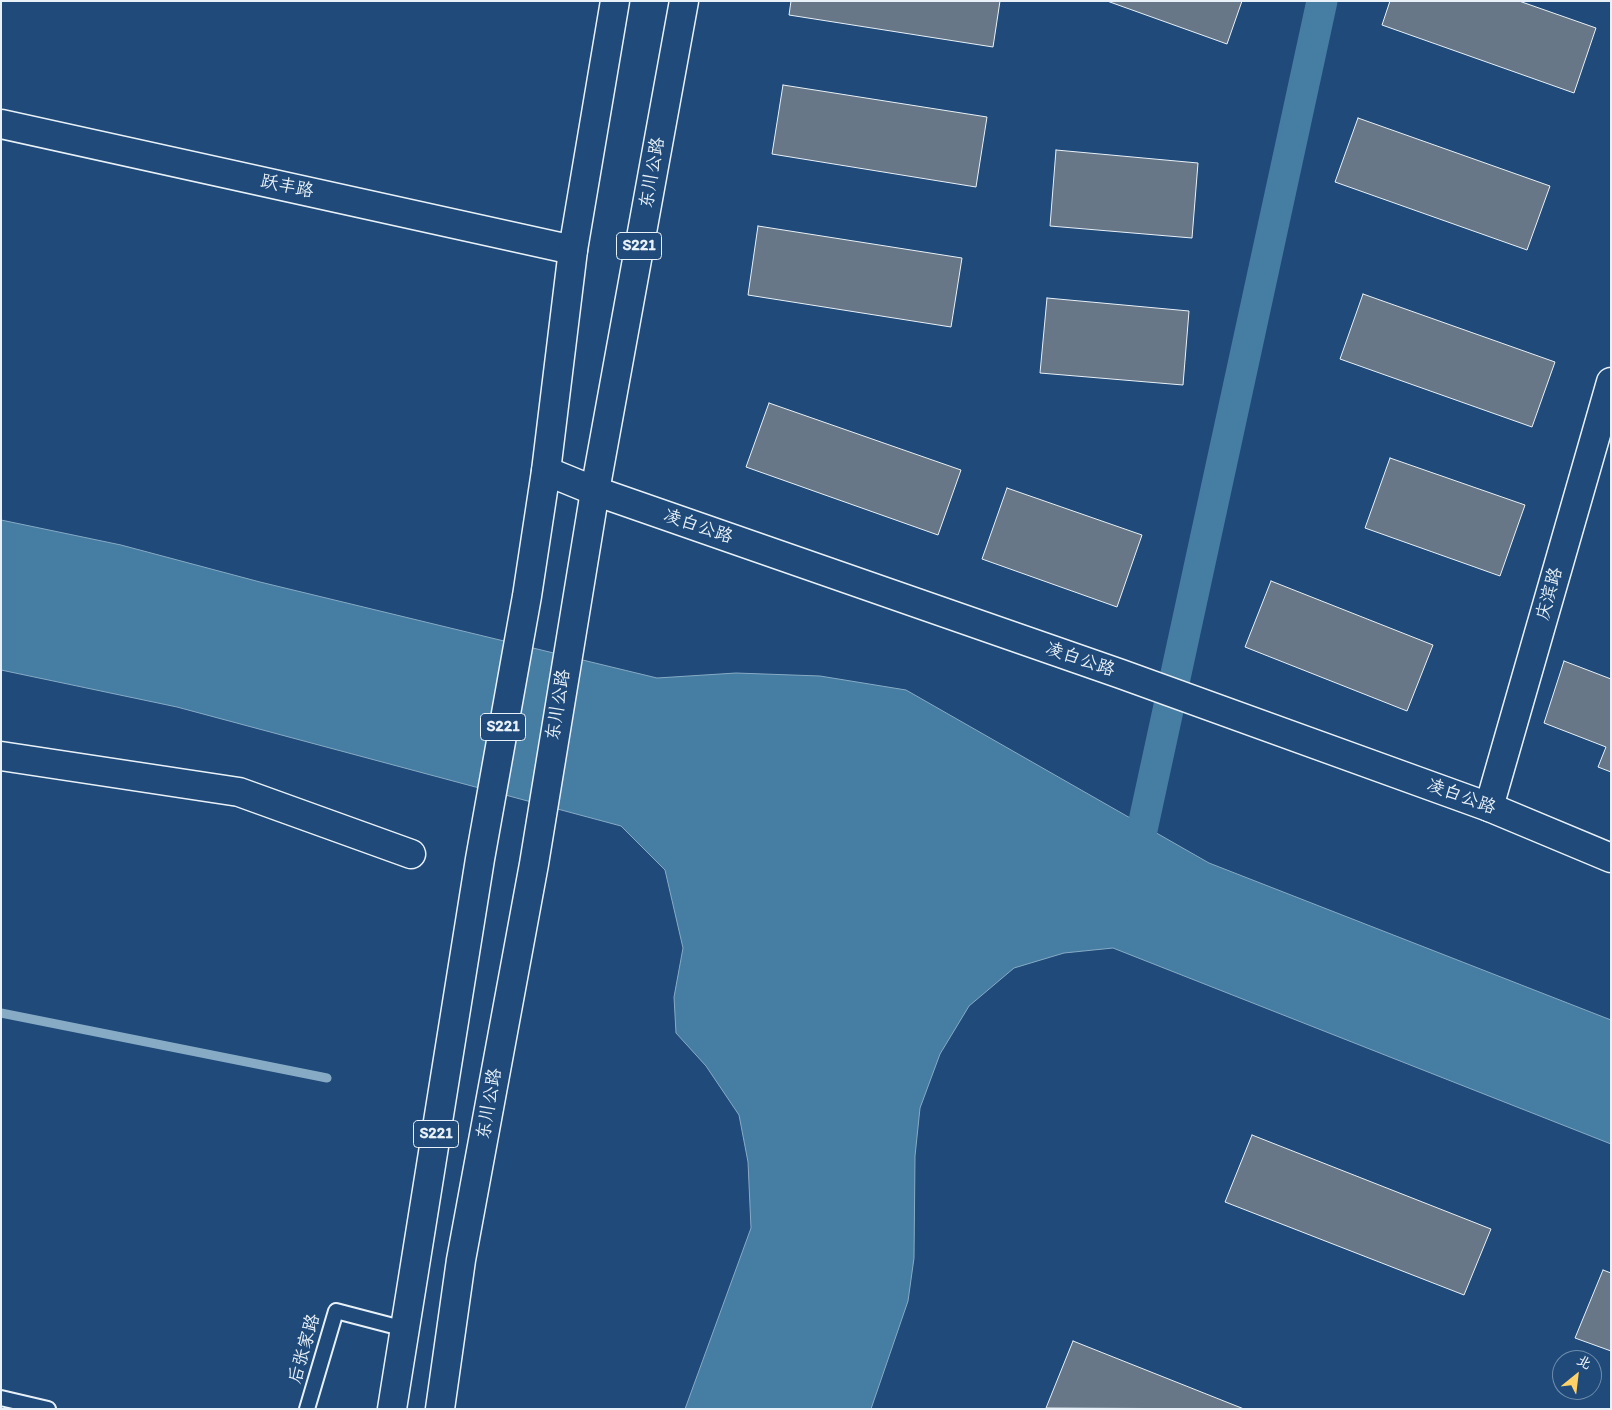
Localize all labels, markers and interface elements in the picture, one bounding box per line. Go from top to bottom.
street label: 东川公路 [636,136,670,210]
street label: 跃丰路 [258,171,316,203]
road number: S221 [616,232,662,260]
street label: 凌白公路 [660,505,736,549]
street label: 庆滨路 [1532,565,1568,623]
street label: 凌白公路 [1042,638,1118,682]
street label: 东川公路 [543,668,575,742]
road number: S221 [480,714,526,740]
street label: 凌白公路 [1423,775,1499,819]
street label: 东川公路 [473,1067,507,1141]
road number: S221 [414,1120,458,1148]
street label: 后张家路 [285,1311,325,1387]
north arrow [1552,1350,1602,1400]
text: 北 [1574,1351,1594,1373]

